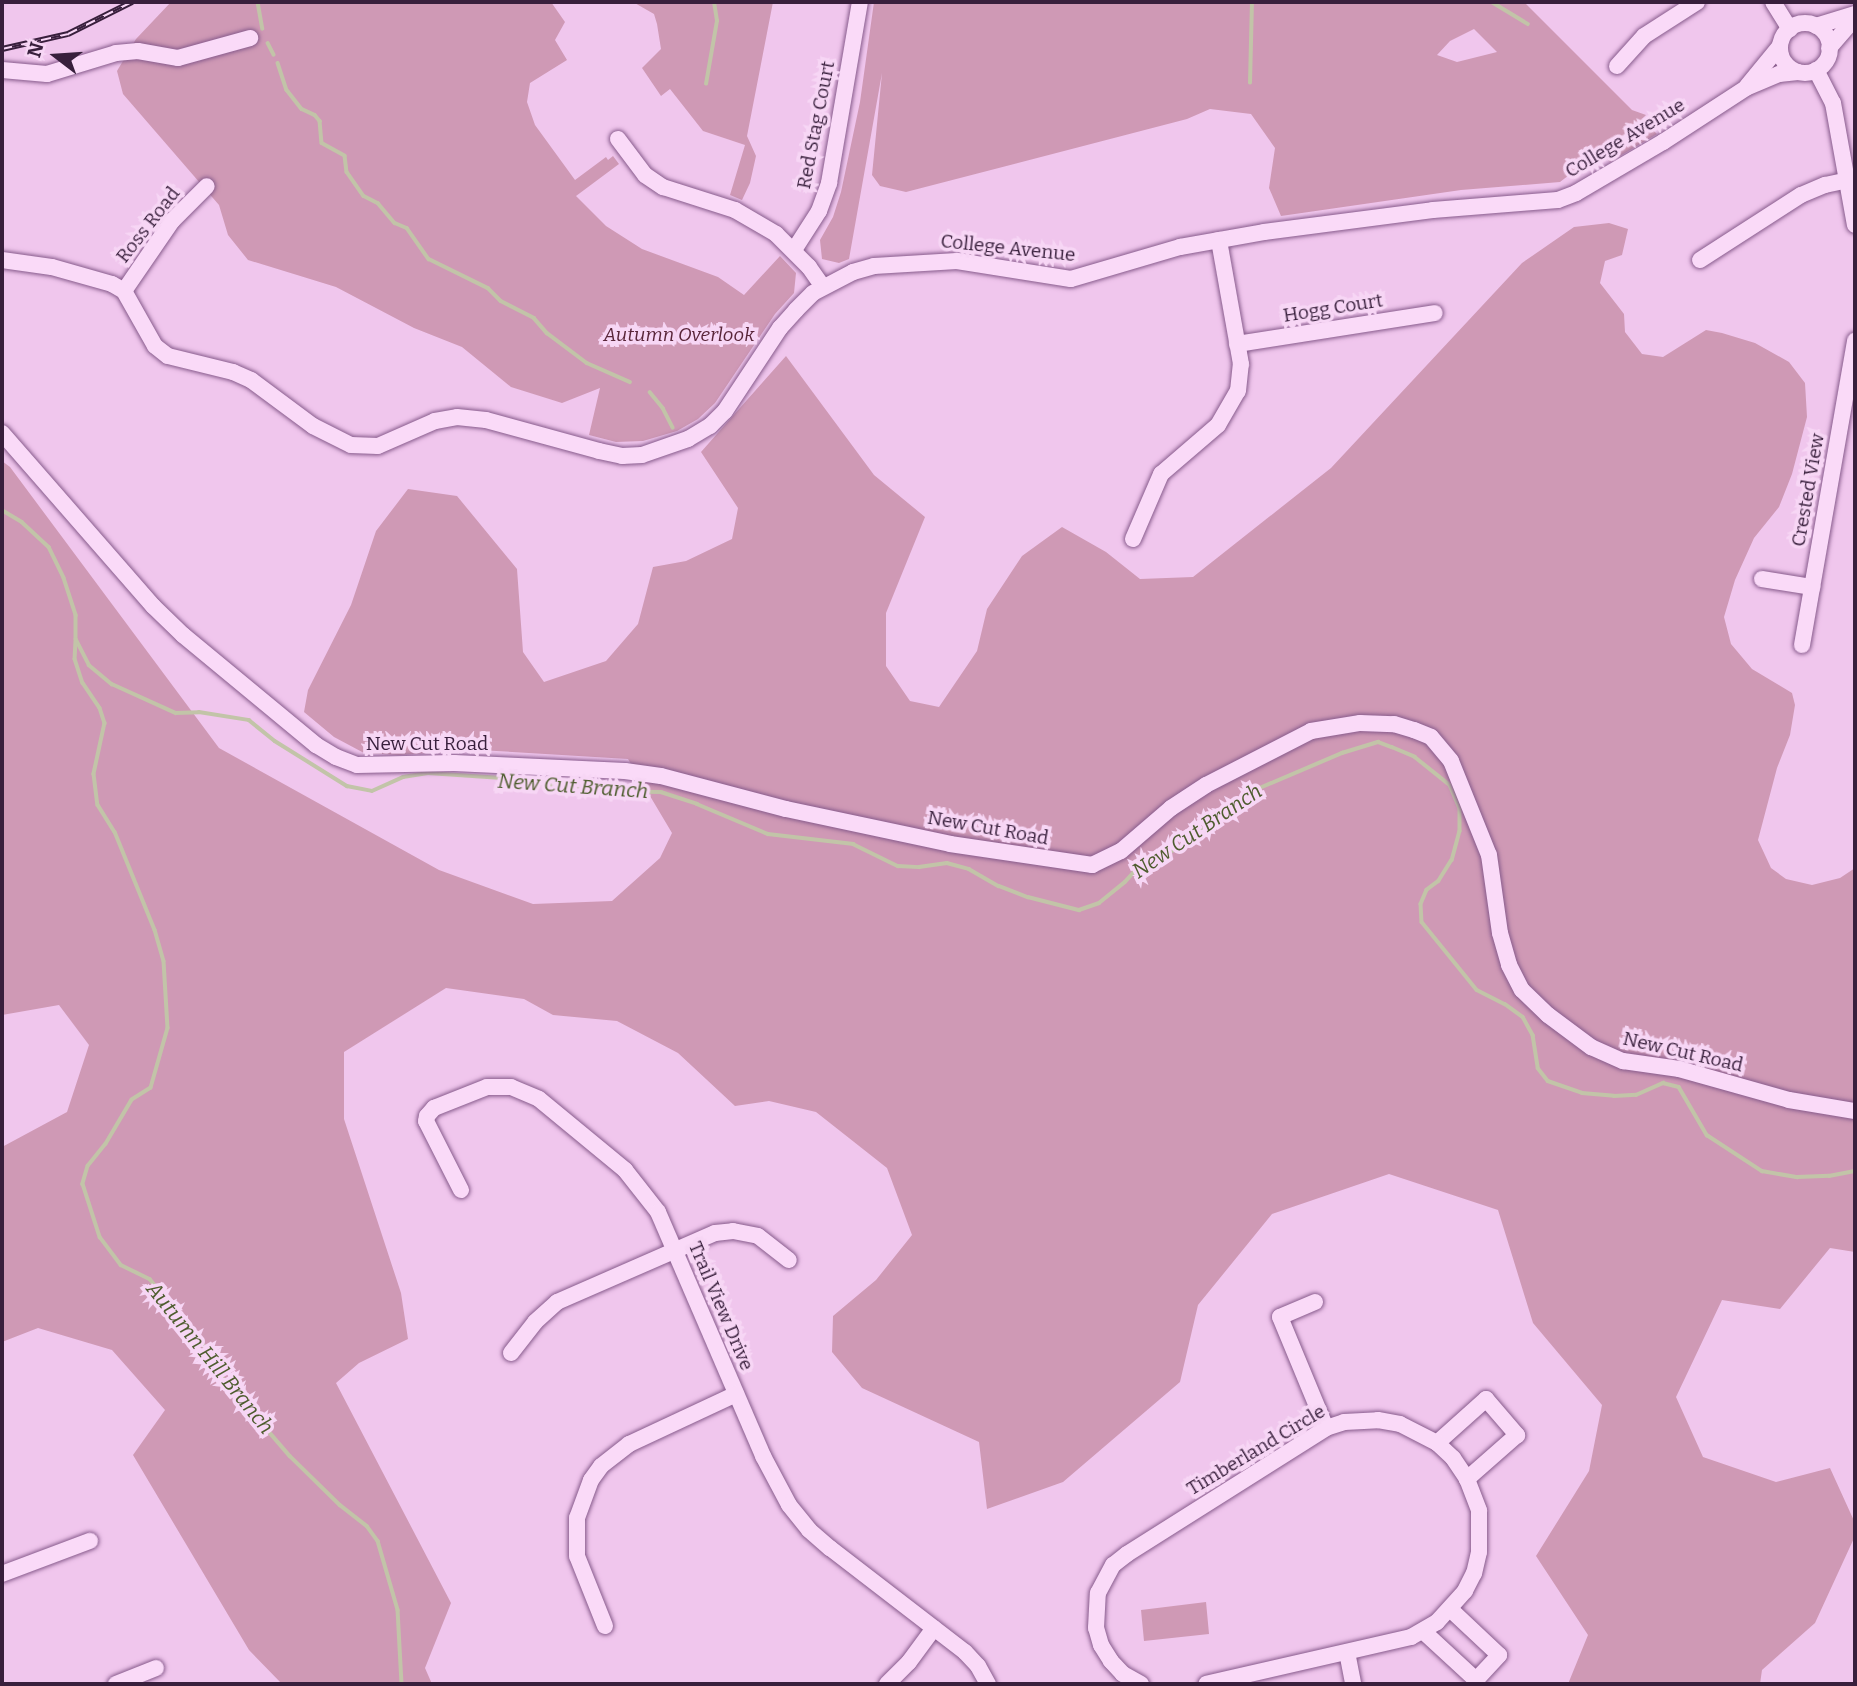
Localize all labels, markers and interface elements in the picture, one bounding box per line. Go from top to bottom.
north arrow [21,21,91,91]
text: N [22,39,49,60]
street label: Red Stag Court [792,59,840,191]
street label: College Avenue [1561,93,1689,183]
street label: Ross Road [111,183,185,267]
street label: College Avenue [940,230,1076,266]
street label: Hogg Court [1282,289,1384,327]
park label: Autumn Overlook [604,324,754,346]
street label: Crested View [1787,432,1829,548]
street label: New Cut Road [366,733,488,755]
water label: New Cut Branch [497,768,649,804]
water label: New Cut Branch [1127,778,1267,884]
street label: New Cut Road [926,806,1050,850]
street label: New Cut Road [1621,1027,1745,1077]
street label: Trail View Drive [684,1238,758,1374]
water label: Autumn Hill Branch [141,1277,279,1439]
street label: Timberland Circle [1183,1400,1329,1500]

